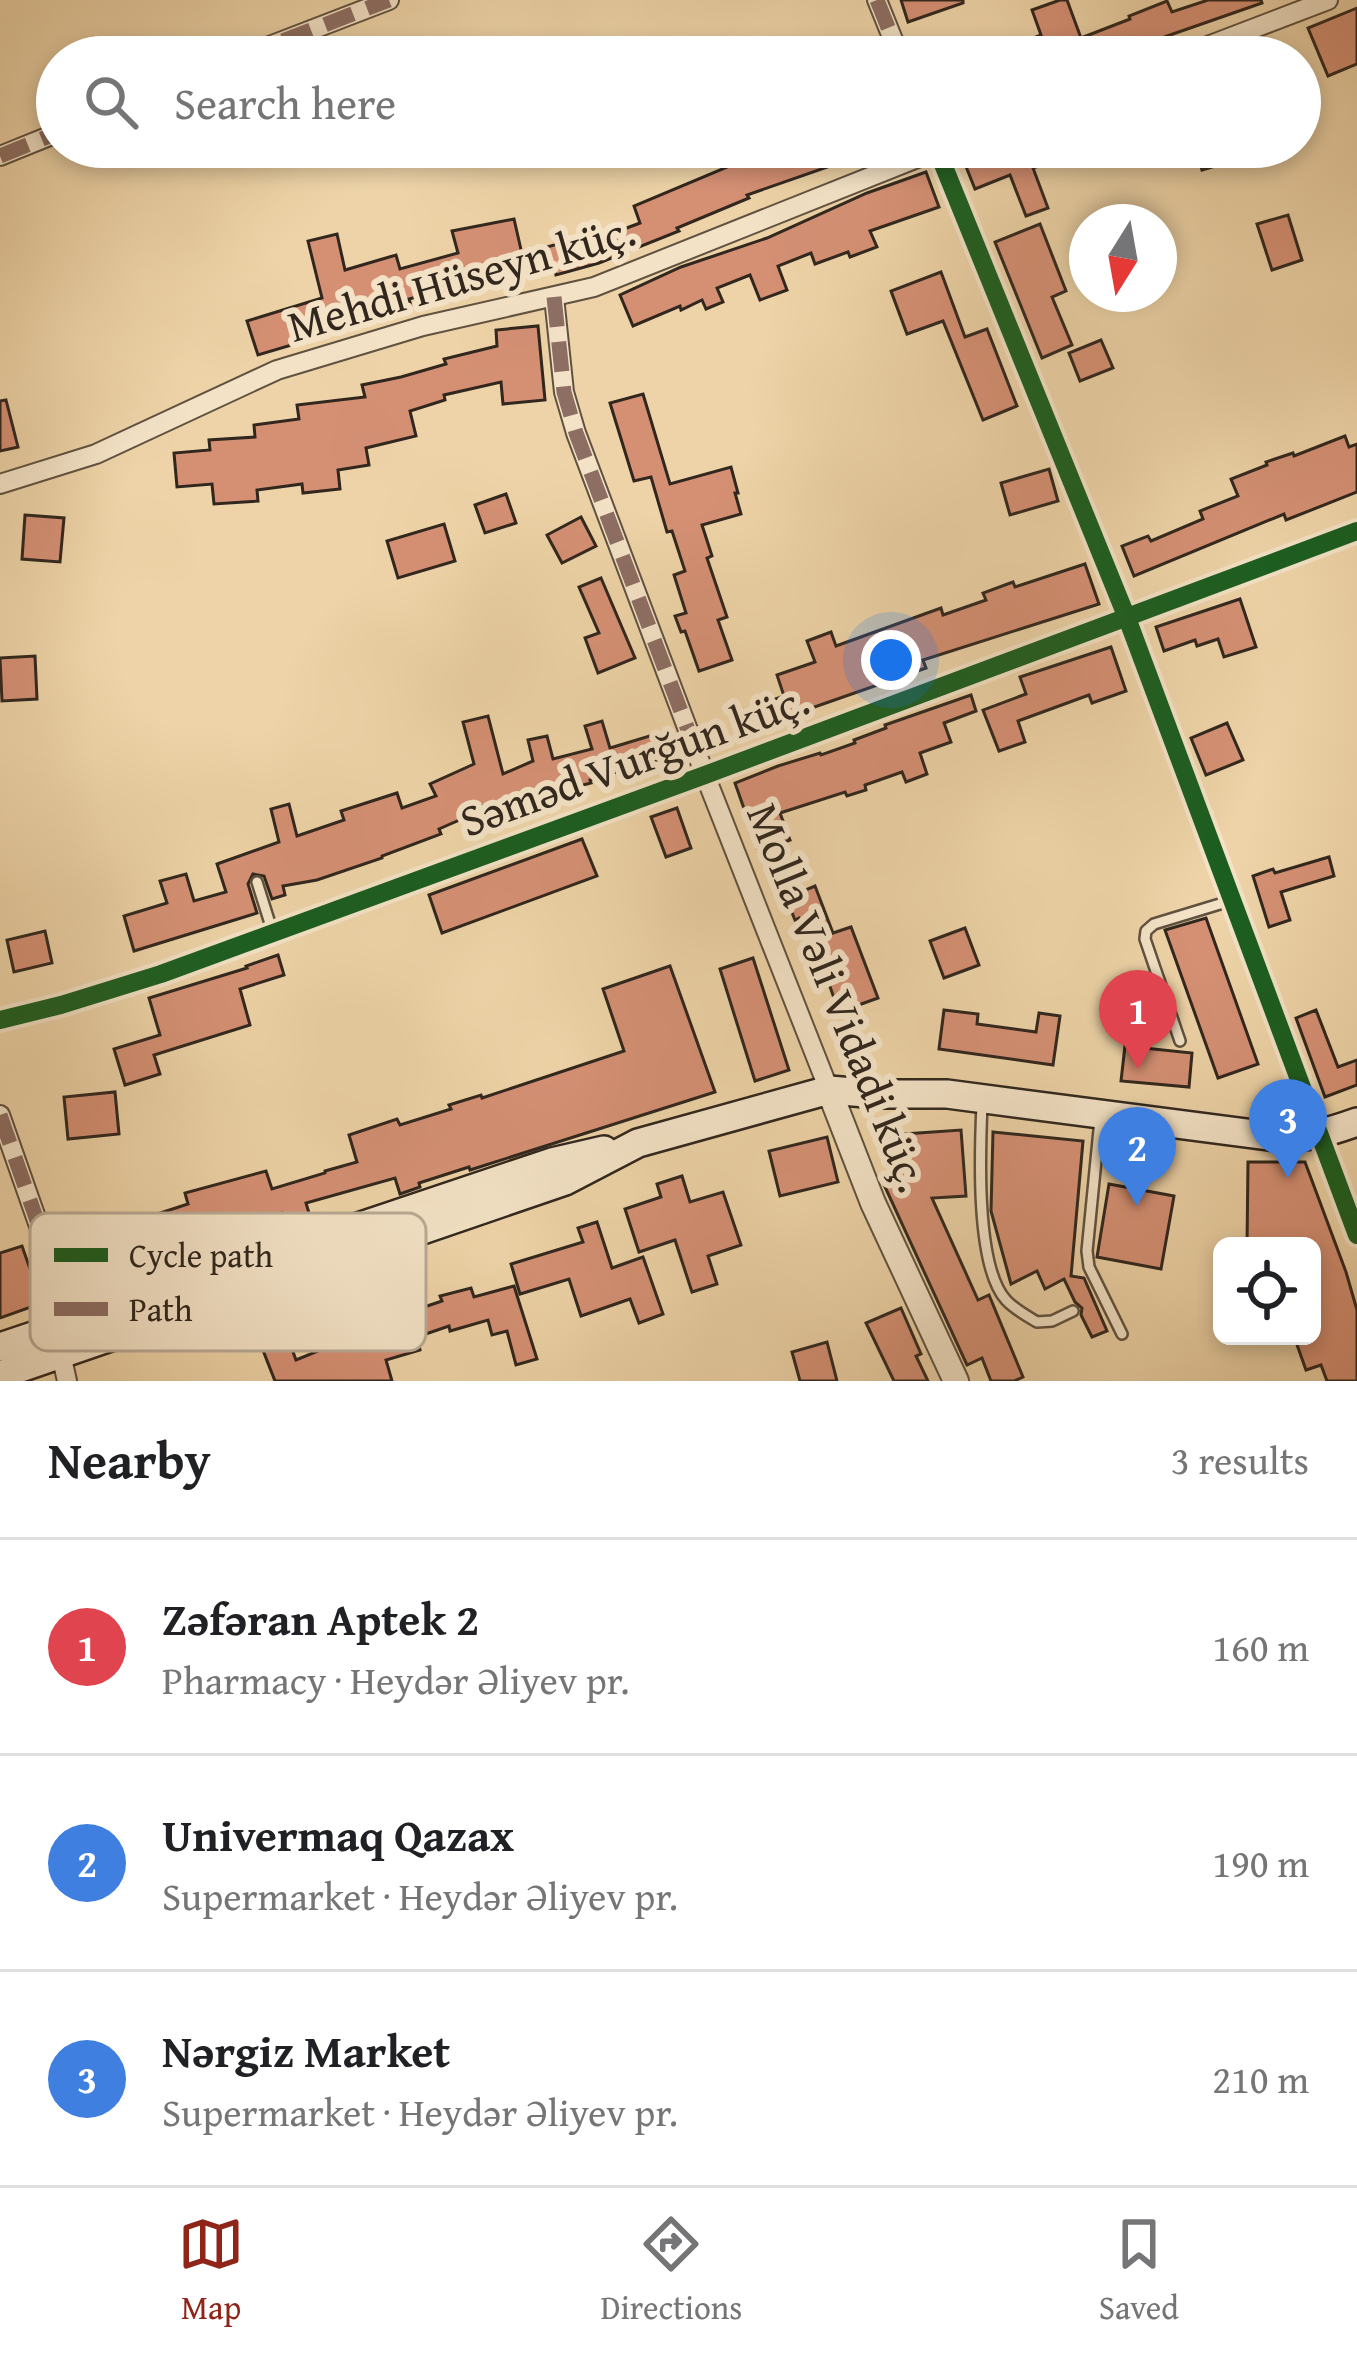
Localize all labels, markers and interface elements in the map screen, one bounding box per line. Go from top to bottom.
search box [36,36,1321,168]
icon: search [78,69,144,135]
text: Search here [174,70,396,135]
street label: Mehdi Hüseyn küç. [280,196,642,358]
north arrow [1069,204,1177,312]
your location [861,630,921,690]
street label: Səməd Vurğun küç. [451,666,817,852]
street label: Molla Vəli Vidadi küç. [731,793,947,1201]
pin: 1 [1099,970,1177,1069]
pin: 3 [1249,1079,1327,1178]
pin: 2 [1098,1107,1176,1206]
legend [30,1213,426,1351]
text: Cycle path [129,1231,274,1279]
map controls [1213,1237,1321,1345]
button: locate [1213,1237,1321,1345]
text: Path [129,1285,193,1333]
text: Nearby [48,1422,211,1497]
text: 3 results [1171,1431,1309,1488]
text: Zəfəran Aptek 2 [162,1586,479,1651]
text: 1 [77,1618,97,1675]
text: 160 m [1212,1618,1309,1675]
text: Pharmacy · Heydər Əliyev pr. [162,1651,629,1708]
text: Univermaq Qazax [162,1802,514,1867]
text: 2 [77,1834,97,1891]
text: 190 m [1212,1834,1309,1891]
text: Supermarket · Heydər Əliyev pr. [162,1867,678,1924]
text: Nərgiz Market [162,2018,450,2083]
text: 3 [77,2050,97,2107]
text: 210 m [1212,2050,1309,2107]
text: Supermarket · Heydər Əliyev pr. [162,2083,678,2140]
tab: Map [178,2211,244,2331]
tab: Directions [601,2211,742,2331]
tab: Saved [1099,2211,1179,2331]

